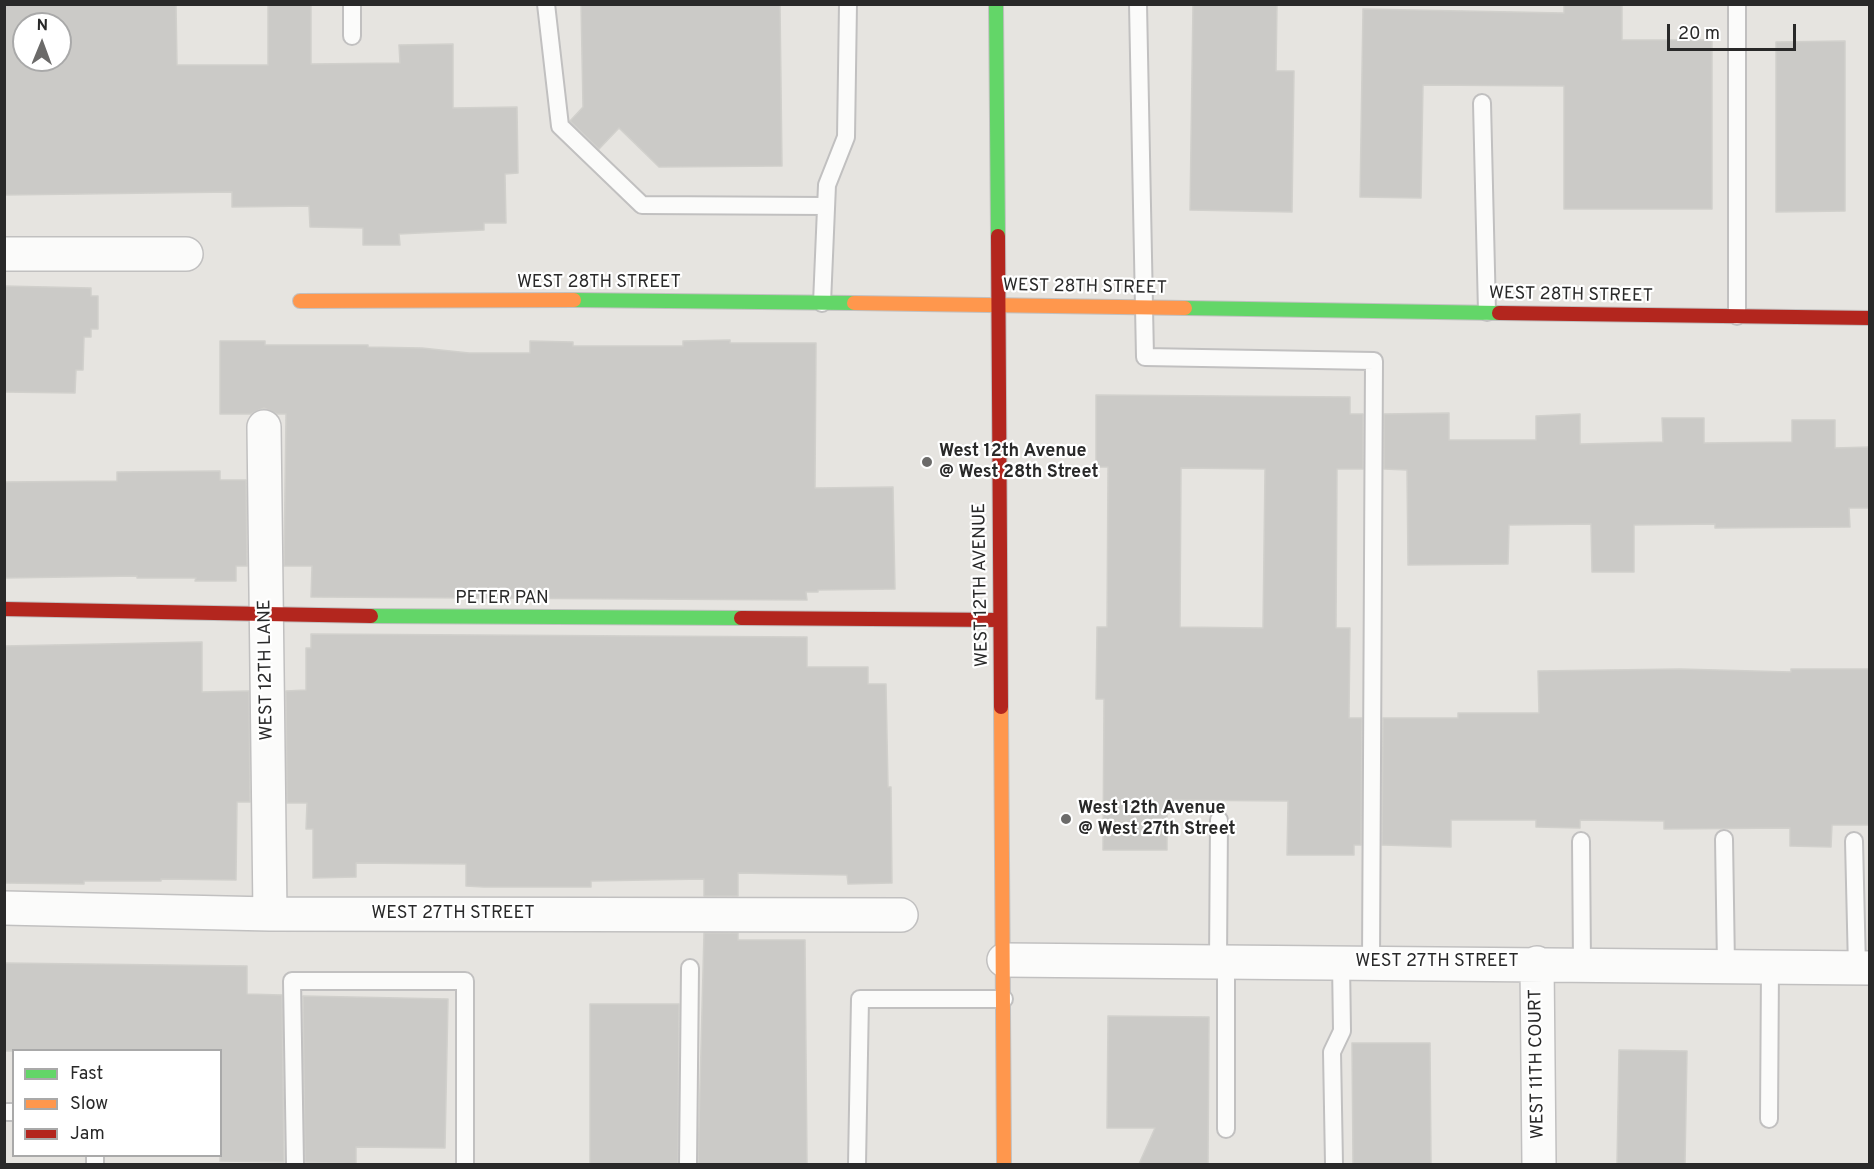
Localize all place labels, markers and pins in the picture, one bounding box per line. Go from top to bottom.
place label: West 12th Avenue @ West 28th Street [939,441,1098,484]
marker: West 12th Avenue @ West 28th Street [920,455,934,469]
place label: West 12th Avenue @ West 27th Street [1078,798,1236,840]
marker: West 12th Avenue @ West 27th Street [1059,812,1073,826]

